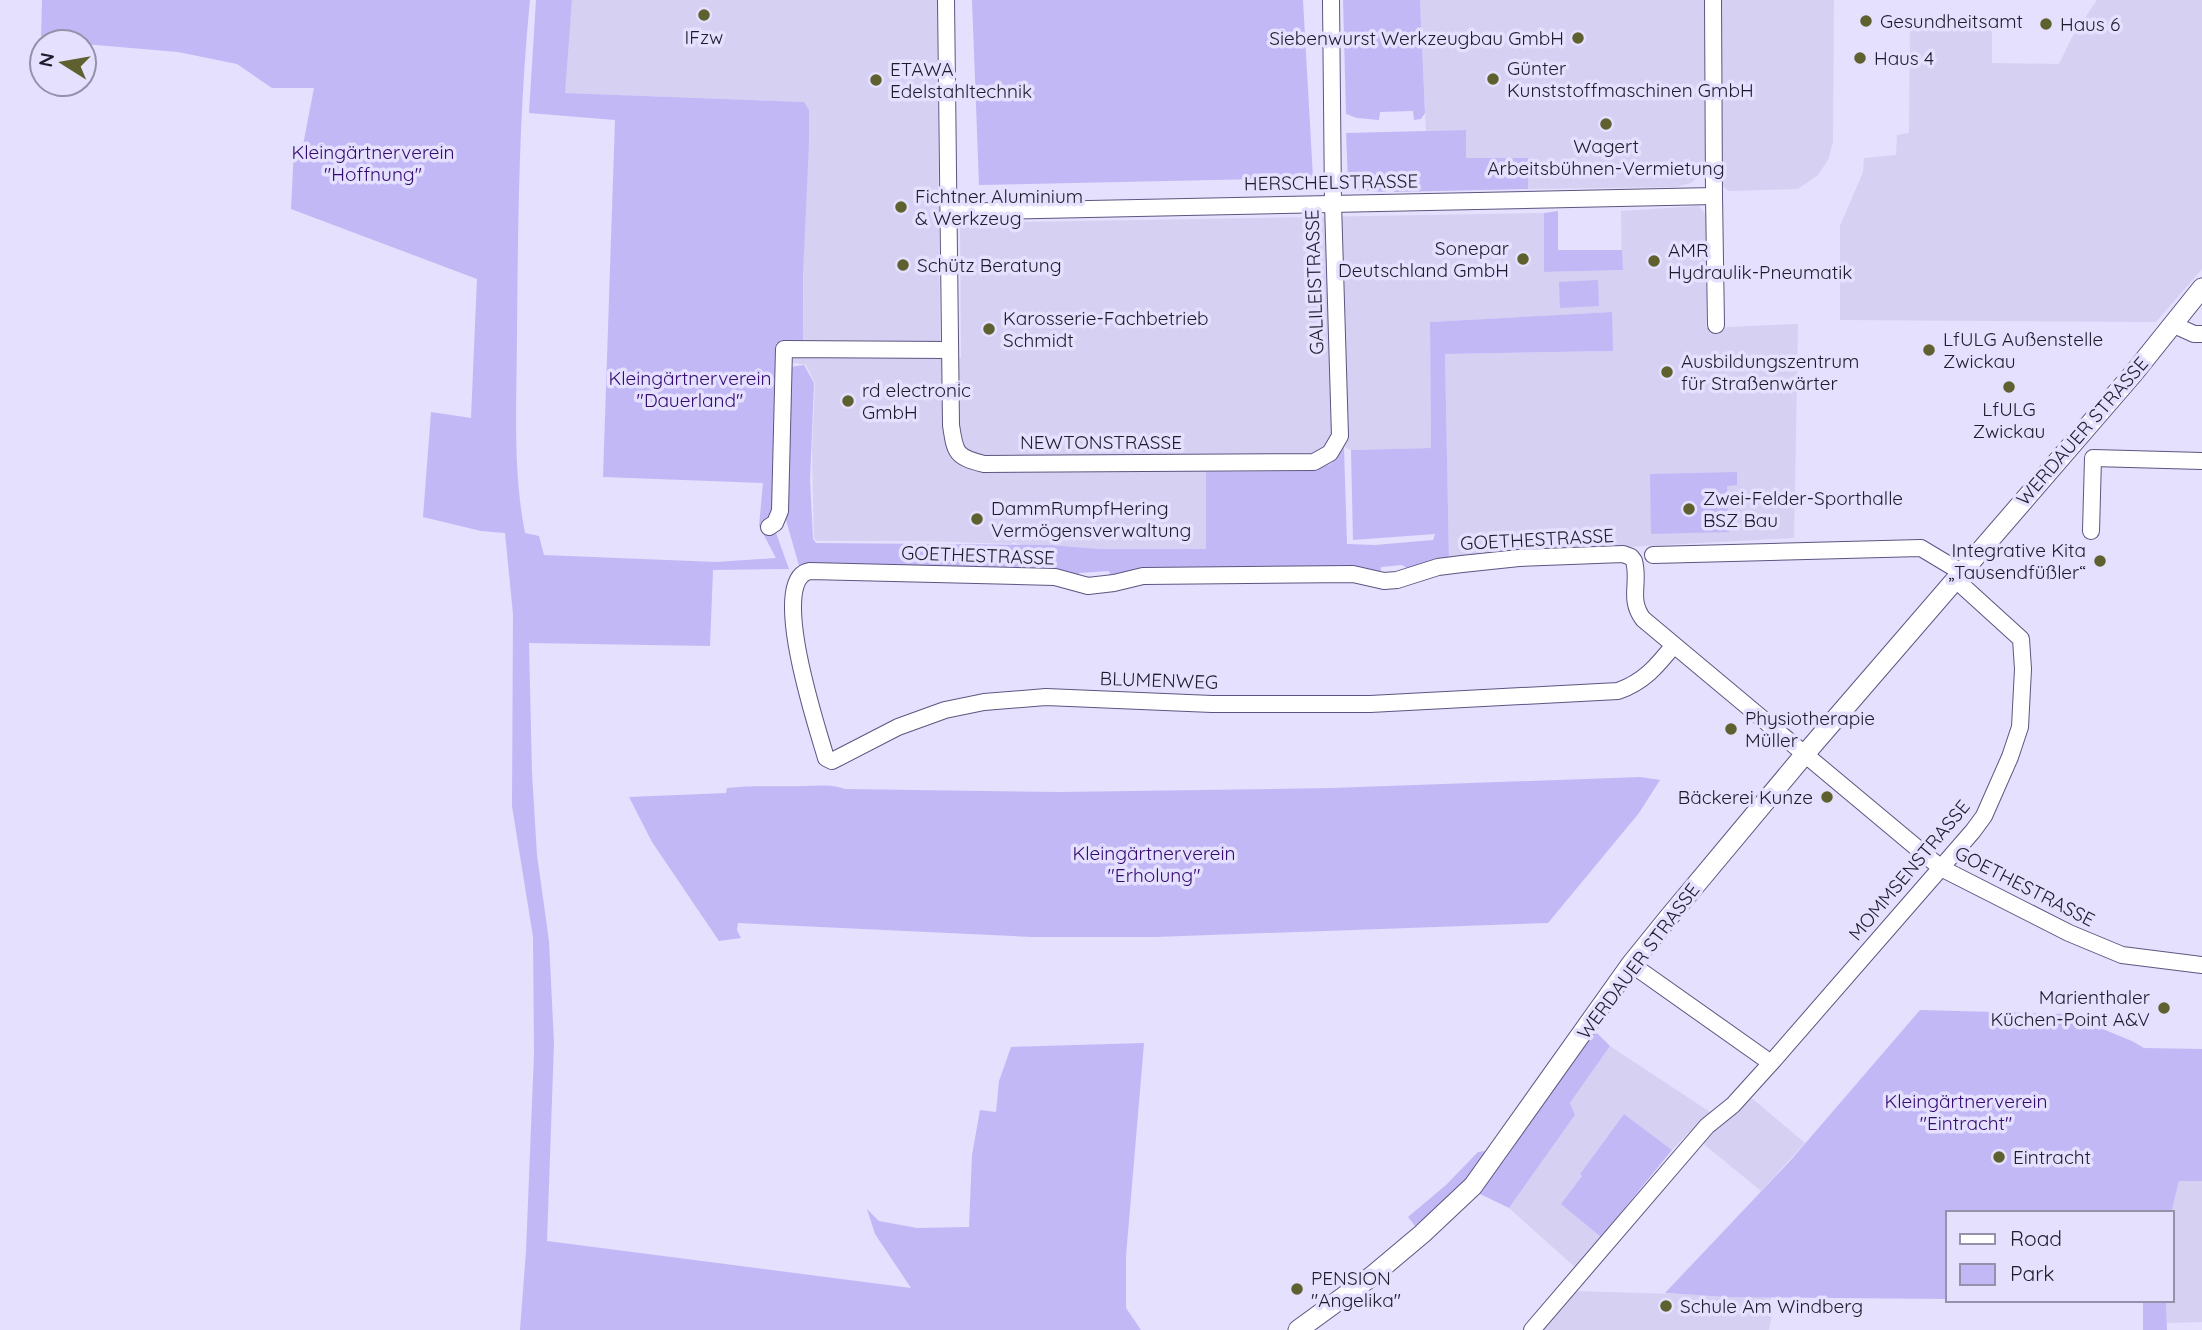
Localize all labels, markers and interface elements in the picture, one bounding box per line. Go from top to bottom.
marker: IFzw [696,7,712,23]
place label: Gesundheitsamt [1880,9,2023,33]
place label: Haus 6 [2060,12,2120,36]
marker: Gesundheitsamt [1858,13,1874,29]
marker: Haus 6 [2038,16,2054,32]
place label: IFzw [685,25,723,49]
place label: Siebenwurst Werkzeugbau GmbH [1269,26,1564,50]
north arrow [28,28,98,98]
marker: Siebenwurst Werkzeugbau GmbH [1570,30,1586,46]
place label: Haus 4 [1874,46,1934,70]
marker: Haus 4 [1852,50,1868,66]
text: N [33,51,59,69]
place label: Günter Kunststoffmaschinen GmbH [1507,56,1754,102]
place label: ETAWA Edelstahltechnik [890,57,1032,103]
marker: Günter Kunststoffmaschinen GmbH [1485,71,1501,87]
marker: ETAWA Edelstahltechnik [868,72,884,88]
marker: Wagert Arbeitsbühnen-Vermietung [1598,116,1614,132]
place label: Wagert Arbeitsbühnen-Vermietung [1487,134,1725,180]
park label: Kleingärtnerverein "Hoffnung" [291,140,455,186]
street label: HERSCHELSTRASSE [1244,168,1418,196]
place label: Fichtner Aluminium & Werkzeug [915,184,1083,230]
marker: Fichtner Aluminium & Werkzeug [893,199,909,215]
street label: GALILEISTRASSE [1299,209,1329,355]
place label: Sonepar Deutschland GmbH [1338,236,1510,282]
place label: AMR Hydraulik-Pneumatik [1668,238,1853,284]
marker: Sonepar Deutschland GmbH [1515,251,1531,267]
place label: Schütz Beratung [917,253,1062,277]
marker: AMR Hydraulik-Pneumatik [1646,253,1662,269]
marker: Schütz Beratung [895,257,911,273]
place label: Karosserie-Fachbetrieb Schmidt [1003,306,1209,352]
marker: Karosserie-Fachbetrieb Schmidt [981,321,997,337]
place label: LfULG Außenstelle Zwickau [1943,327,2103,373]
marker: LfULG Außenstelle Zwickau [1921,342,1937,358]
place label: Ausbildungszentrum für Straßenwärter [1681,349,1859,395]
street label: WERDAUER STRASSE [2011,352,2153,510]
marker: Ausbildungszentrum für Straßenwärter [1659,364,1675,380]
park label: Kleingärtnerverein "Dauerland" [608,366,772,412]
place label: rd electronic GmbH [862,378,971,424]
marker: LfULG Zwickau [2001,379,2017,395]
marker: rd electronic GmbH [840,393,856,409]
place label: LfULG Zwickau [1973,397,2045,443]
street label: NEWTONSTRASSE [1020,430,1182,454]
place label: Zwei-Felder-Sporthalle BSZ Bau [1703,486,1903,532]
place label: DammRumpfHering Vermögensverwaltung [991,496,1191,542]
marker: Zwei-Felder-Sporthalle BSZ Bau [1681,501,1697,517]
marker: DammRumpfHering Vermögensverwaltung [969,511,985,527]
street label: GOETHESTRASSE [1460,523,1614,555]
place label: Integrative Kita „Tausendfüßler“ [1948,538,2086,584]
street label: GOETHESTRASSE [901,540,1055,570]
marker: Integrative Kita „Tausendfüßler“ [2092,553,2108,569]
street label: BLUMENWEG [1099,666,1219,694]
place label: Physiotherapie Müller [1745,706,1875,752]
marker: Physiotherapie Müller [1723,721,1739,737]
place label: Bäckerei Kunze [1678,785,1813,809]
marker: Bäckerei Kunze [1819,789,1835,805]
street label: MOMMSENSTRASSE [1843,795,1975,945]
street label: GOETHESTRASSE [1951,840,2099,932]
park label: Kleingärtnerverein "Erholung" [1072,841,1236,887]
street label: WERDAUER STRASSE [1572,878,1704,1044]
place label: Marienthaler Küchen-Point A&V [1990,985,2151,1031]
marker: Marienthaler Küchen-Point A&V [2156,1000,2172,1016]
park label: Kleingärtnerverein "Eintracht" [1884,1089,2048,1135]
place label: Eintracht [2013,1145,2091,1169]
marker: Eintracht [1991,1149,2007,1165]
legend [1946,1211,2174,1302]
text: Road [2010,1225,2062,1251]
text: Park [2010,1260,2054,1286]
place label: PENSION "Angelika" [1311,1266,1401,1312]
marker: PENSION "Angelika" [1289,1281,1305,1297]
place label: Schule Am Windberg [1680,1294,1863,1318]
marker: Schule Am Windberg [1658,1298,1674,1314]

